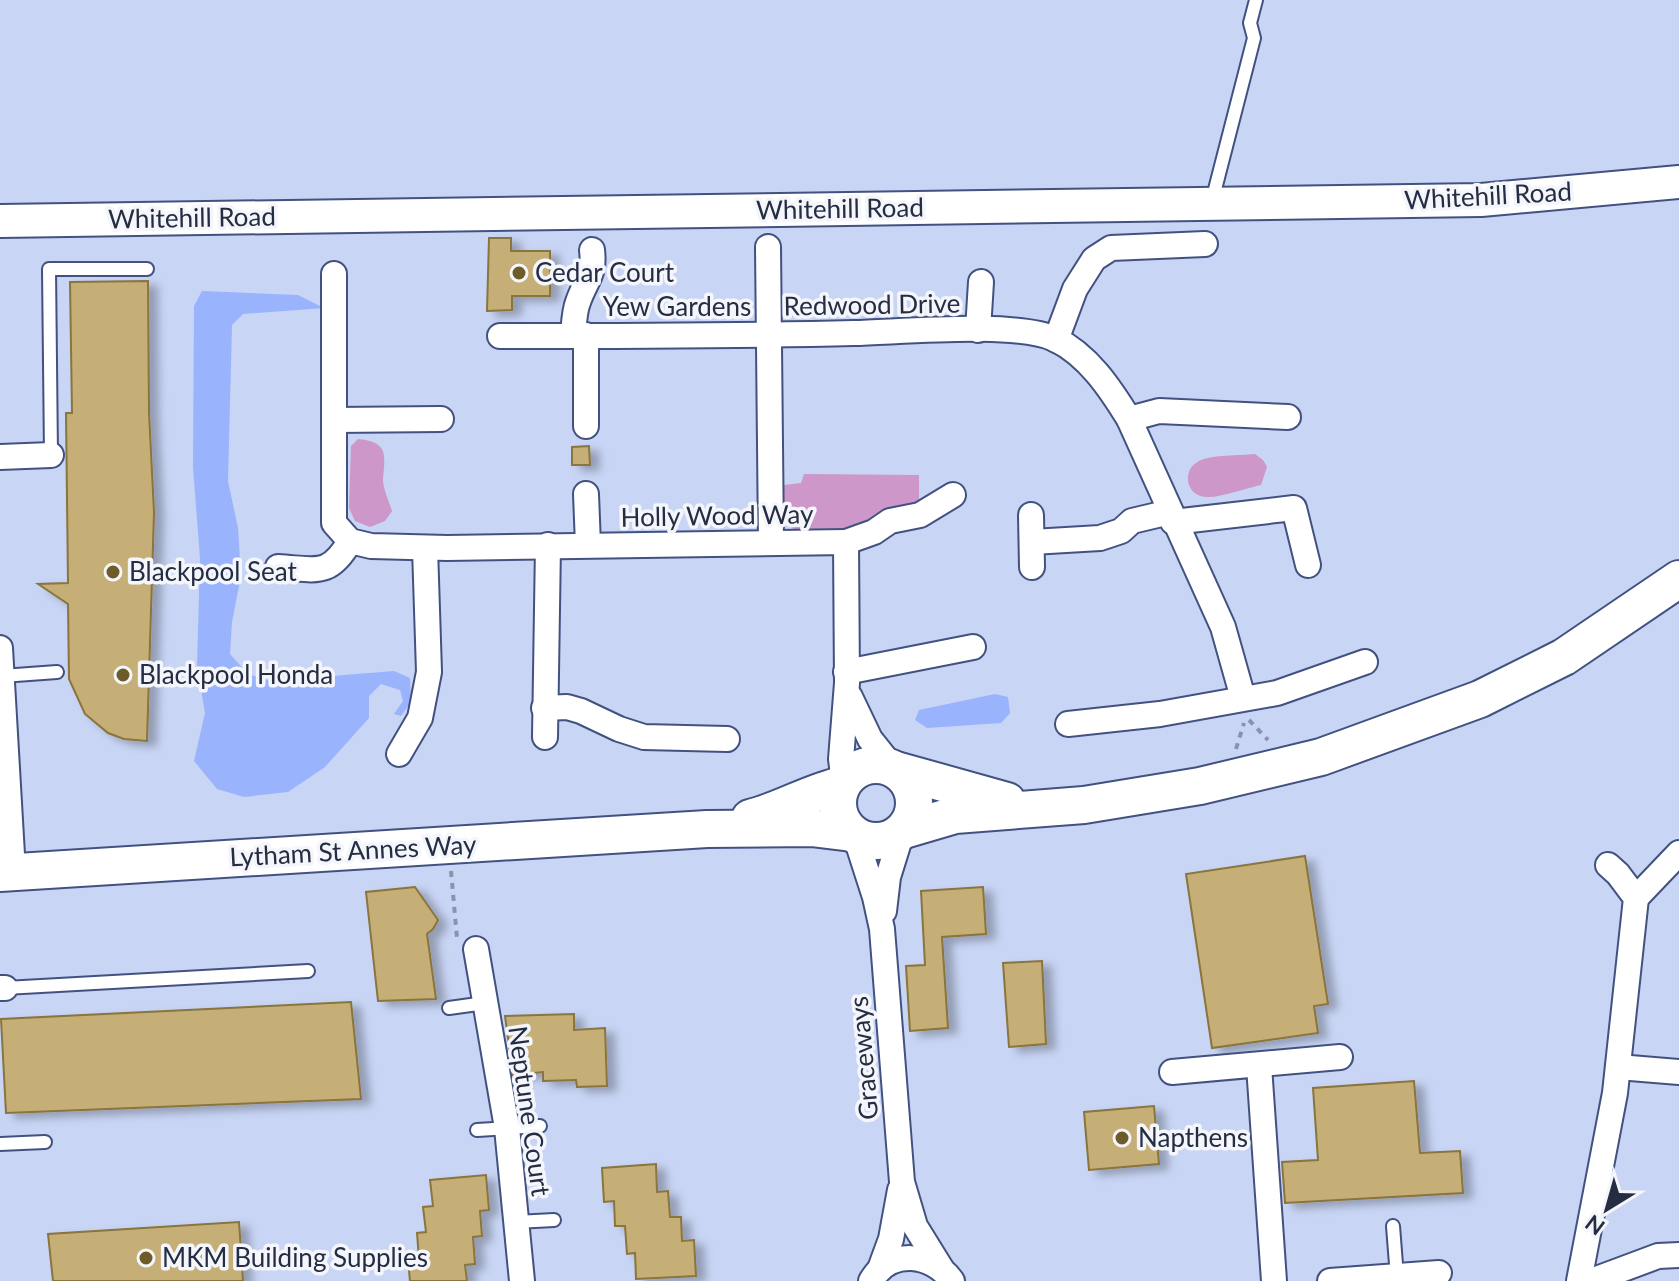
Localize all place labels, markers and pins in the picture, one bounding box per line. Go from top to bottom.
place label: Cedar Court [535,256,675,288]
marker: Cedar Court [510,264,528,282]
place label: Blackpool Seat [129,555,298,587]
marker: Blackpool Seat [104,563,122,581]
place label: Blackpool Honda [139,658,333,690]
marker: Blackpool Honda [114,666,132,684]
place label: Napthens [1138,1121,1248,1153]
marker: Napthens [1113,1129,1131,1147]
place label: MKM Building Supplies [162,1241,428,1273]
marker: MKM Building Supplies [137,1249,155,1267]

